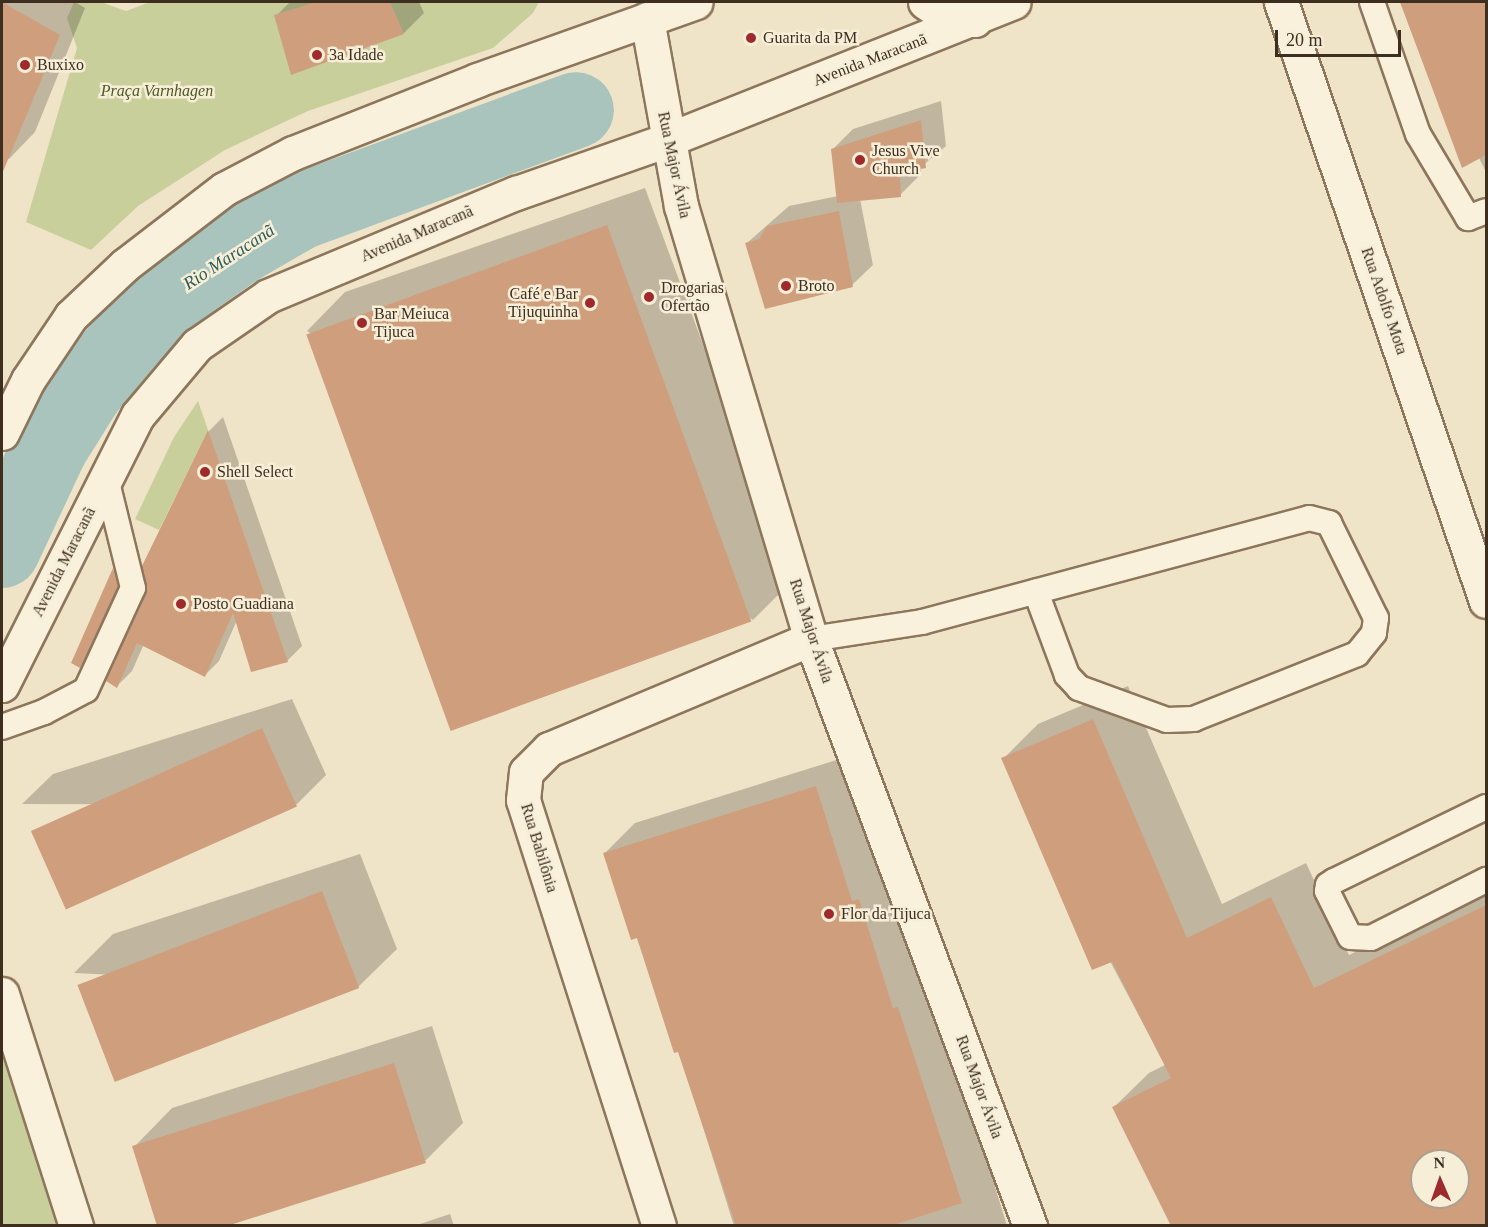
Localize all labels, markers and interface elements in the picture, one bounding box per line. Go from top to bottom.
scale bar [1278,18,1404,56]
place label: Guarita da PM [763,28,857,48]
street label: Avenida Maracanã [811,30,929,90]
text: 20 m [1286,30,1323,50]
marker: Guarita da PM [744,31,758,45]
place label: 3a Idade [329,45,384,65]
marker: 3a Idade [310,48,324,62]
place label: Buxixo [37,55,84,75]
marker: Buxixo [18,58,32,72]
park label: Praça Varnhagen [101,81,213,101]
street label: Rua Major Ávila [653,110,695,220]
place label: Jesus Vive Church [872,141,940,179]
marker: Jesus Vive Church [853,153,867,167]
street label: Avenida Maracanã [358,202,476,266]
water label: Rio Maracanã [179,219,279,295]
street label: Rua Adolfo Mota [1357,245,1411,357]
place label: Broto [798,276,834,296]
place label: Drogarias Ofertão [661,278,724,316]
marker: Broto [779,279,793,293]
place label: Café e Bar Tijuquinha [508,284,578,322]
marker: Drogarias Ofertão [642,290,656,304]
marker: Café e Bar Tijuquinha [583,296,597,310]
place label: Bar Meiuca Tijuca [374,304,449,342]
marker: Bar Meiuca Tijuca [355,316,369,330]
place label: Shell Select [217,462,293,482]
marker: Shell Select [198,465,212,479]
street label: Avenida Maracanã [28,504,100,620]
street label: Rua Major Ávila [785,576,837,686]
place label: Posto Guadiana [193,594,294,614]
marker: Posto Guadiana [174,597,188,611]
street label: Rua Babilônia [516,801,562,895]
place label: Flor da Tijuca [841,904,931,924]
marker: Flor da Tijuca [822,907,836,921]
street label: Rua Major Ávila [951,1033,1007,1141]
north arrow [1410,1149,1470,1209]
text: N [1433,1154,1445,1171]

